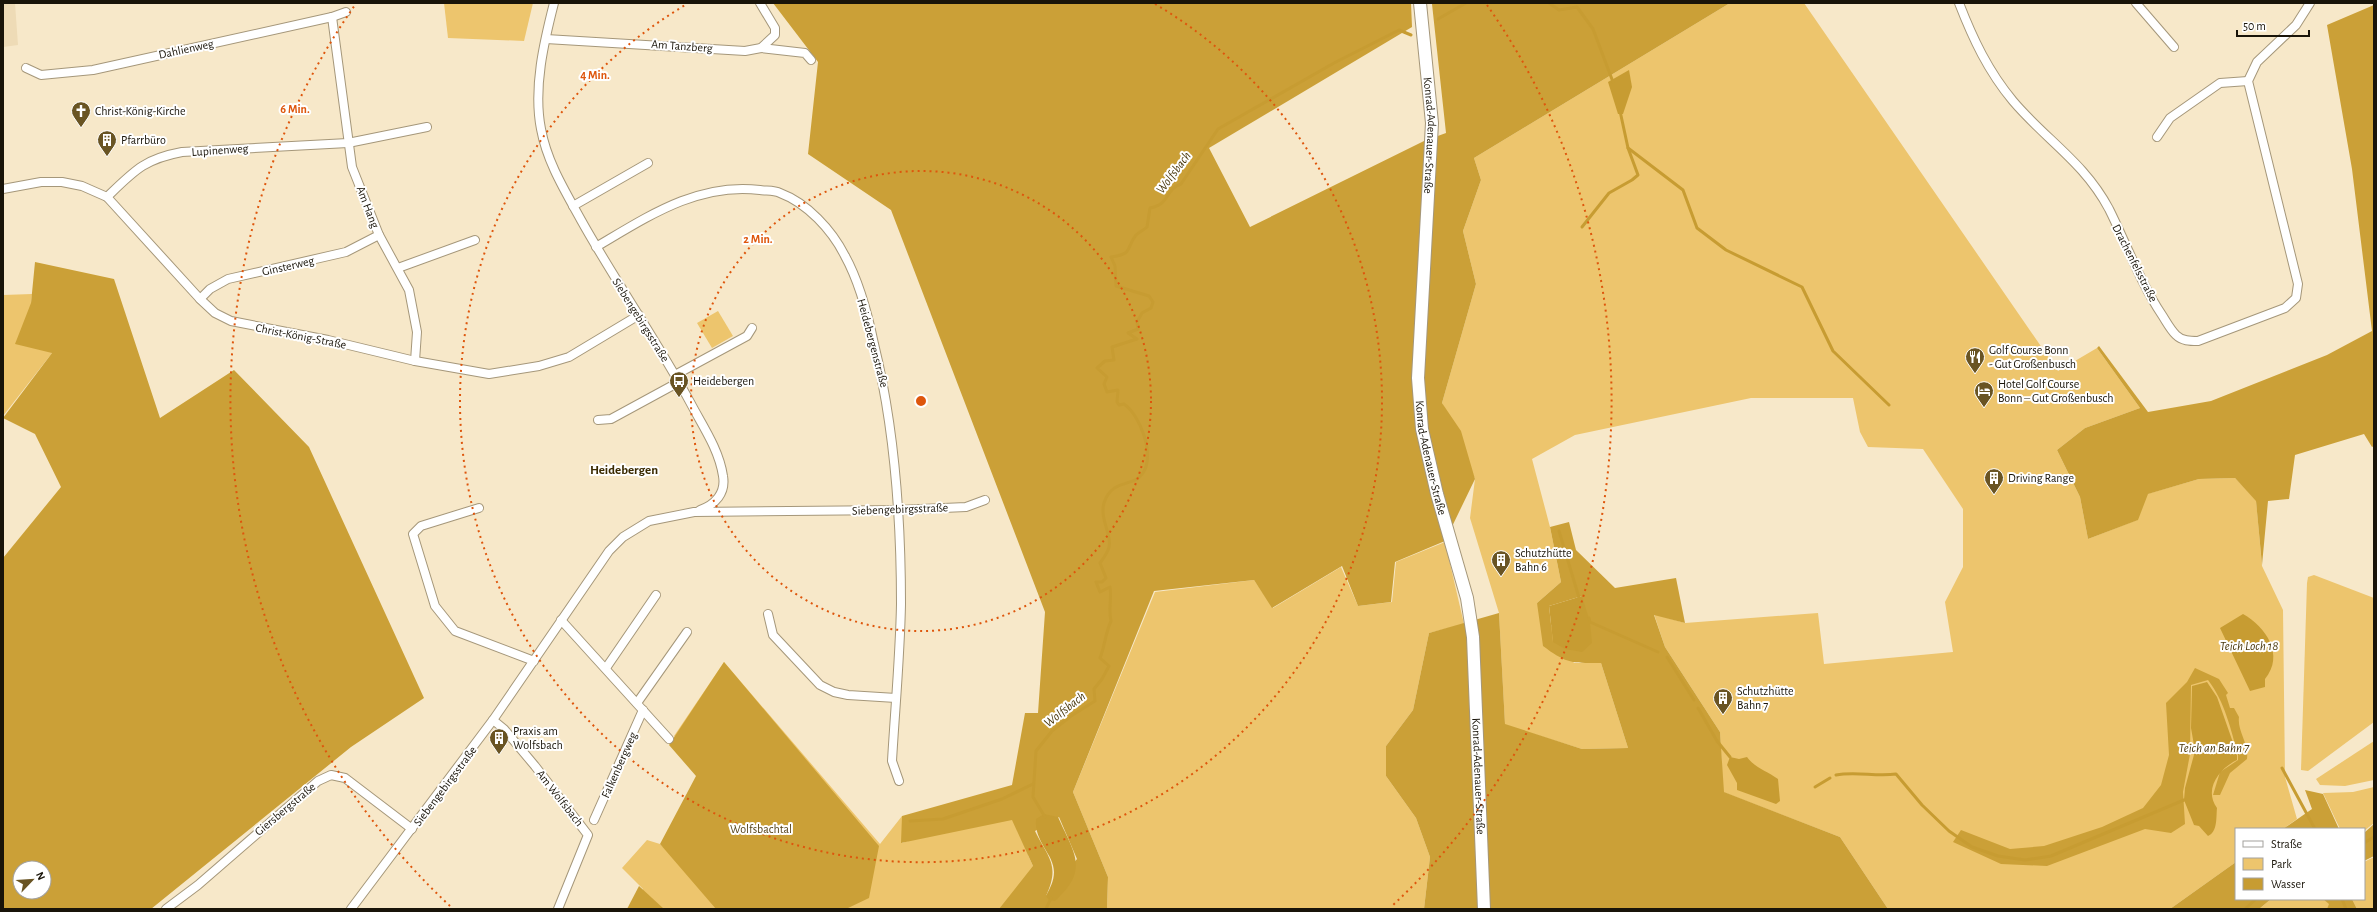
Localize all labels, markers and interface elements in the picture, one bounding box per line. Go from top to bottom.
scale bar [2237,12,2309,38]
text: 50 m [2243,20,2266,32]
street label: Dahlienweg [157,37,215,61]
street label: Am Tanzberg [651,38,713,54]
text: 4 Min. [580,69,610,81]
street label: Konrad-Adenauer-Straße [1421,77,1438,194]
church icon: Christ-König-Kirche [70,100,92,128]
text: 6 Min. [280,103,310,115]
place label: Christ-König-Kirche [95,105,186,117]
building icon: Pfarrbüro [96,129,118,157]
place label: Pfarrbüro [121,134,166,146]
street label: Lupinenweg [191,142,249,158]
water label: Wolfsbach [1154,150,1194,196]
street label: Am Hang [355,184,382,230]
street label: Drachenfelsstraße [2110,222,2160,304]
text: 2 Min. [743,233,773,245]
street label: Ginsterweg [261,254,315,278]
street label: Siebengebirgsstraße [610,276,672,364]
street label: Heidebergenstraße [855,297,891,389]
street label: Christ-König-Straße [255,321,347,351]
place label: Golf Course Bonn - Gut Großenbusch [1989,344,2076,370]
restaurant icon: Golf Course Bonn - Gut Großenbusch [1964,346,1986,374]
bus stop icon: Heidebergen [668,370,690,398]
place label: Heidebergen [693,375,754,387]
place label: Hotel Golf Course Bonn – Gut Großenbusch [1998,378,2113,404]
hotel icon: Hotel Golf Course Bonn – Gut Großenbusch [1973,380,1995,408]
centre of rings [914,394,928,408]
street label: Konrad-Adenauer-Straße [1414,400,1449,516]
district label: Heidebergen [590,464,658,477]
building icon: Driving Range [1983,467,2005,495]
place label: Driving Range [2008,472,2074,484]
street label: Siebengebirgsstraße [852,501,948,517]
place label: Schutzhütte Bahn 6 [1515,547,1572,573]
building icon: Schutzhütte Bahn 6 [1490,549,1512,577]
water label: Teich Loch 18 [2220,640,2278,653]
place label: Schutzhütte Bahn 7 [1737,685,1794,711]
building icon: Schutzhütte Bahn 7 [1712,687,1734,715]
water label: Wolfsbach [1042,690,1088,730]
street label: Konrad-Adenauer-Straße [1470,718,1487,835]
place label: Praxis am Wolfsbach [513,725,563,751]
building icon: Praxis am Wolfsbach [488,727,510,755]
street label: Falkenbergweg [599,730,639,800]
water label: Teich an Bahn 7 [2179,742,2250,755]
street label: Siebengebirgsstraße [411,744,479,828]
street label: Am Wolfsbach [534,767,586,829]
street label: Giersbergstraße [252,780,318,838]
park label: Wolfsbachtal [730,823,792,835]
legend [2235,828,2365,900]
text: Straße [2271,838,2302,850]
text: Park [2271,858,2292,870]
north arrow [12,860,52,900]
text: N [34,870,47,882]
text: Wasser [2271,878,2305,890]

